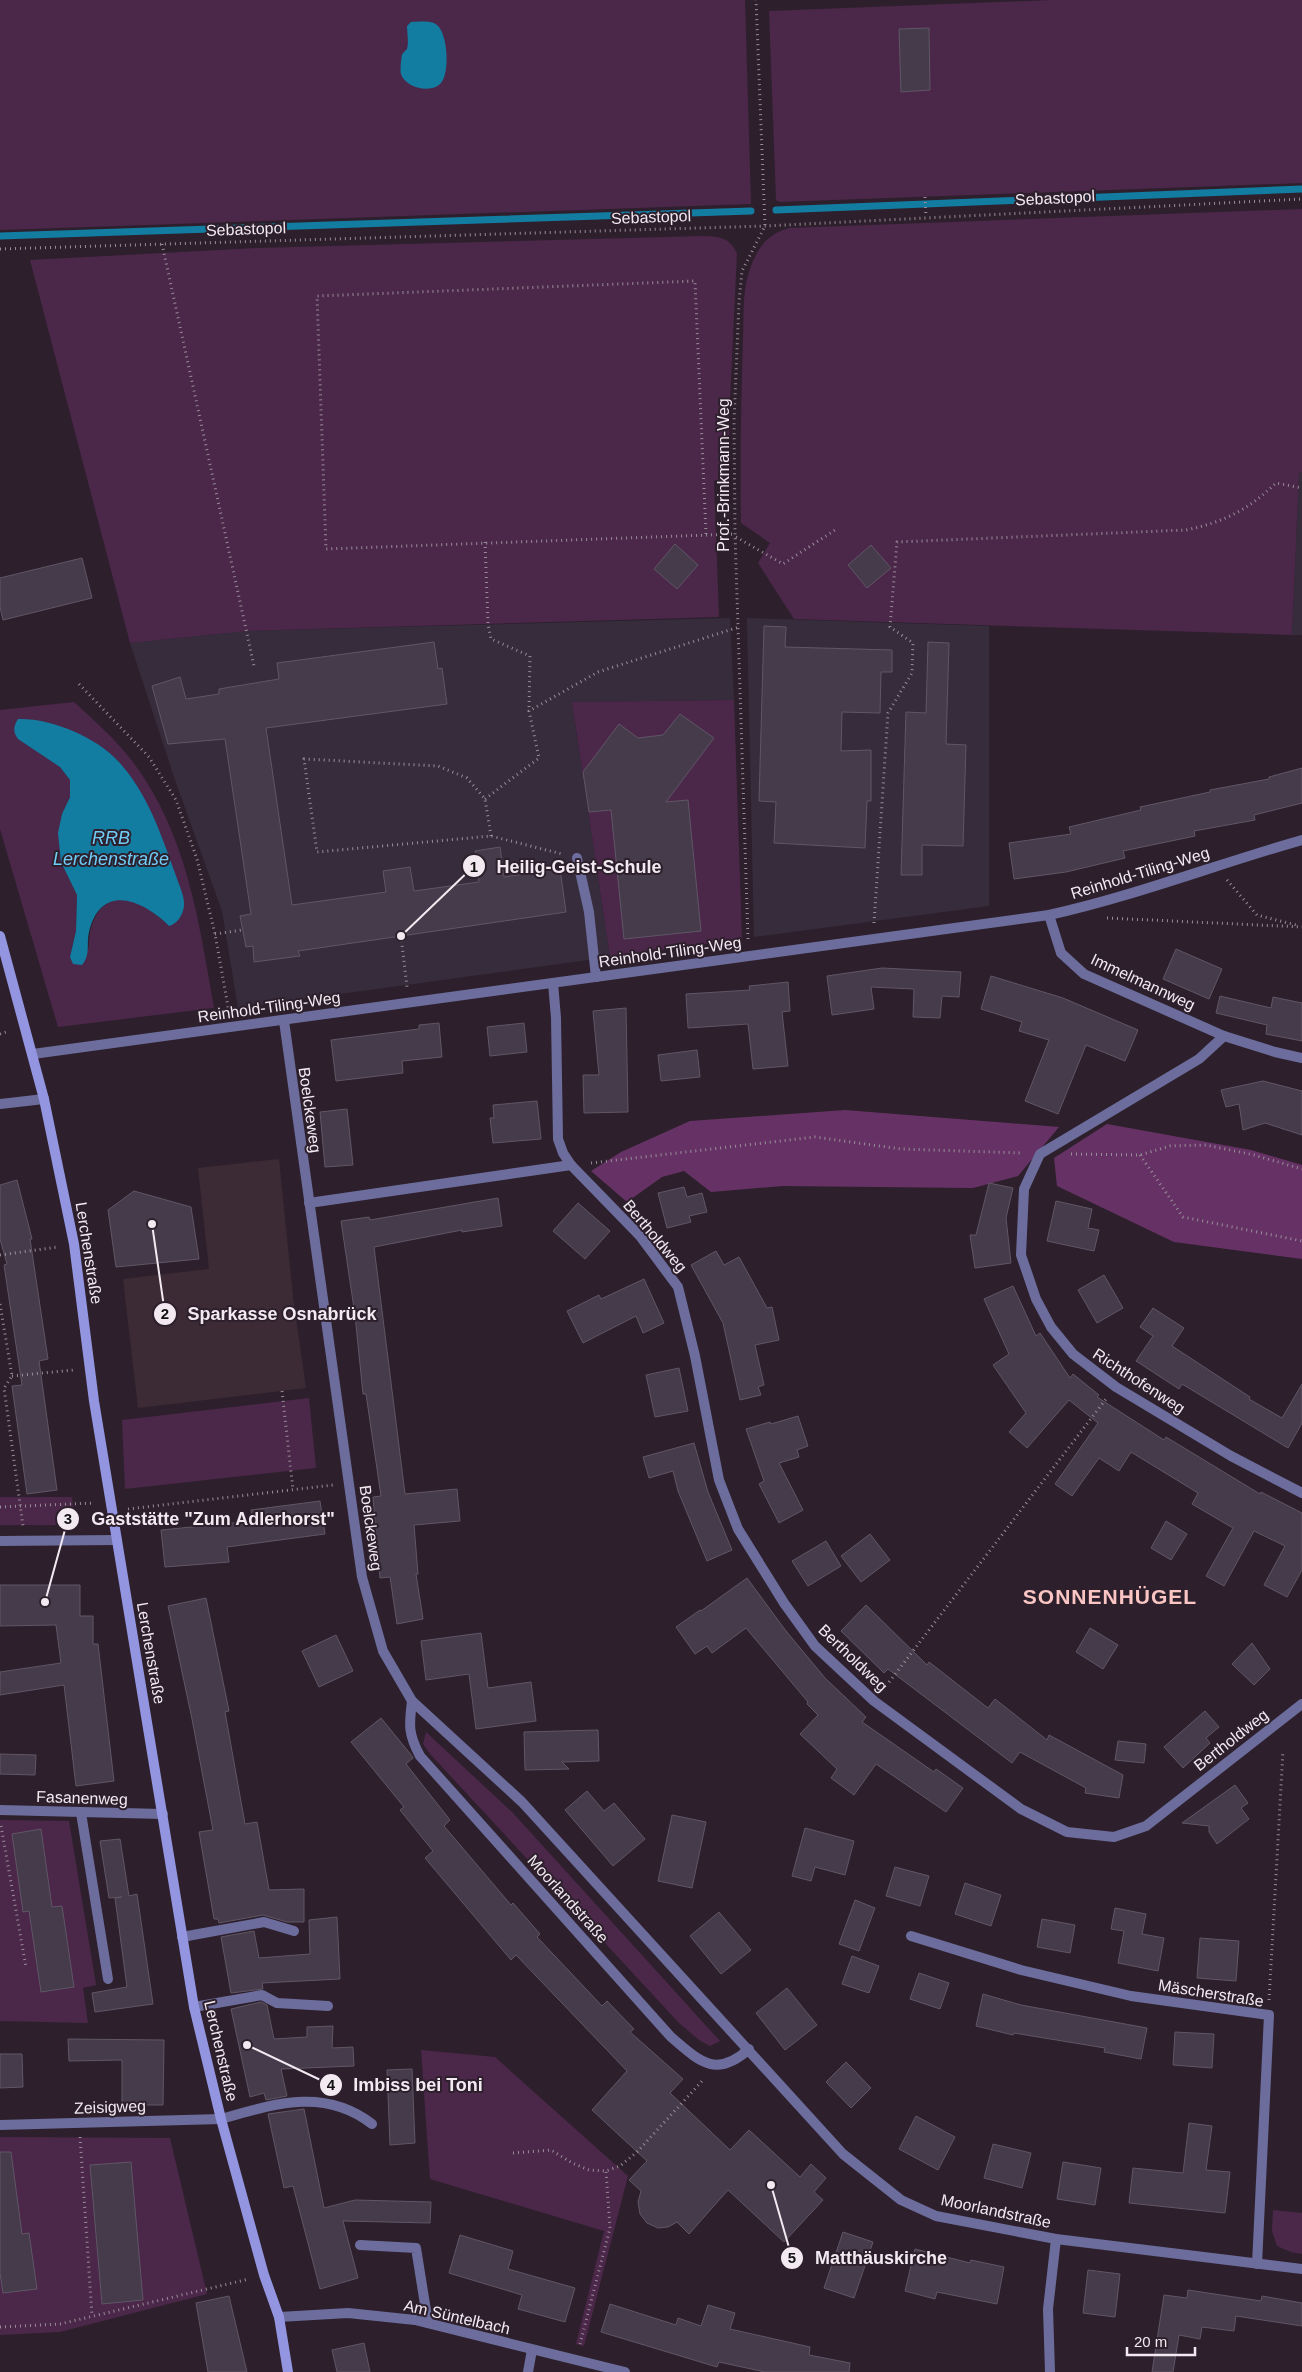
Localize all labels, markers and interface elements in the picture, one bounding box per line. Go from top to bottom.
street label: Sebastopol [1015,187,1095,209]
street label: Sebastopol [611,207,691,227]
street label: Sebastopol [206,219,286,239]
street label: Prof.-Brinkmann-Weg [715,398,732,552]
water label: RRB Lerchenstraße [53,828,169,869]
street label: Reinhold-Tiling-Weg [1069,844,1211,902]
callout: Heilig-Geist-Schule [461,850,671,883]
text: Heilig-Geist-Schule [496,857,662,877]
text: 1 [470,858,478,875]
street label: Reinhold-Tiling-Weg [597,934,743,970]
street label: Immelmannweg [1088,950,1198,1014]
street label: Reinhold-Tiling-Weg [196,989,342,1025]
street label: Boelckeweg [296,1066,324,1154]
street label: Bertholdweg [620,1196,690,1276]
street label: Lerchenstraße [73,1201,105,1305]
callout: Sparkasse Osnabrück [152,1297,387,1330]
text: Sparkasse Osnabrück [187,1304,378,1324]
text: 2 [161,1305,169,1322]
street label: Richthofenweg [1090,1345,1188,1417]
street label: Boelckeweg [357,1484,385,1572]
callout: Gaststätte "Zum Adlerhorst" [56,1502,345,1535]
text: Gaststätte "Zum Adlerhorst" [91,1509,335,1529]
text: 3 [64,1510,72,1527]
district label: SONNENHÜGEL [1023,1585,1197,1608]
street label: Lerchenstraße [134,1601,168,1705]
street label: Bertholdweg [815,1621,891,1695]
street label: Bertholdweg [1191,1706,1271,1774]
street label: Fasanenweg [36,1788,128,1808]
street label: Moorlandstraße [524,1852,612,1946]
street label: Mäscherstraße [1157,1976,1265,2010]
street label: Lerchenstraße [201,1999,241,2103]
callout: Imbiss bei Toni [318,2069,493,2102]
text: Imbiss bei Toni [353,2075,483,2095]
text: 4 [327,2076,336,2093]
street label: Zeisigweg [74,2097,146,2117]
street label: Moorlandstraße [939,2191,1053,2231]
callout: Matthäuskirche [780,2241,957,2274]
text: Matthäuskirche [815,2248,947,2268]
text: 5 [788,2249,796,2266]
street label: Am Süntelbach [402,2297,512,2337]
scale bar [1127,2324,1194,2356]
text: 20 m [1134,2333,1167,2350]

